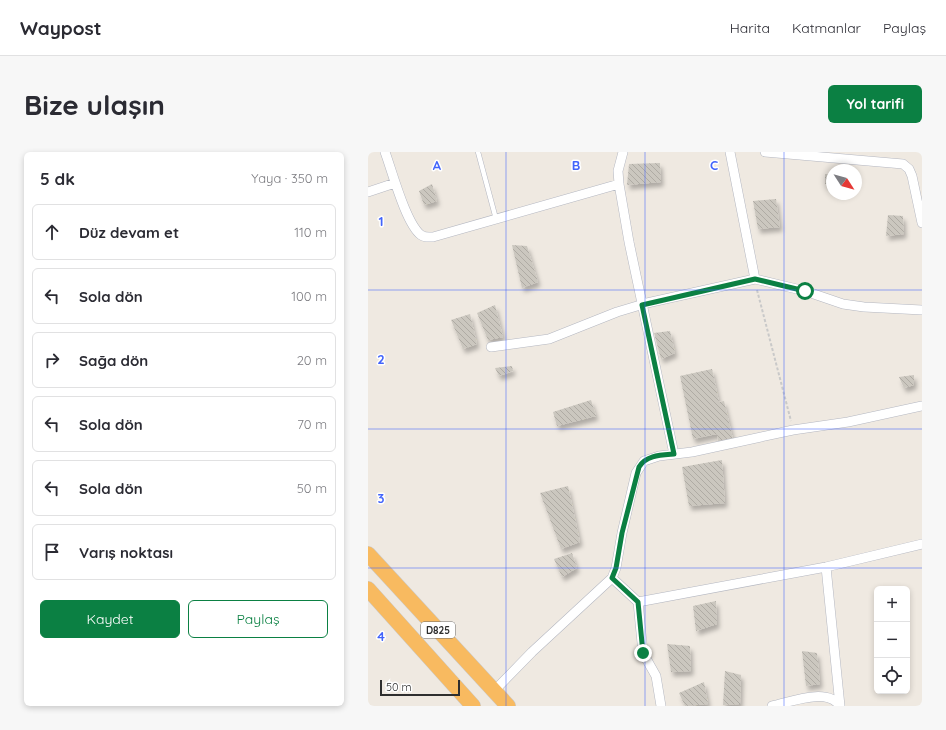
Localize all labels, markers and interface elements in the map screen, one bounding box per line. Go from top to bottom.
text: Waypost [20,16,102,40]
text: Harita [730,19,770,37]
text: Katmanlar [792,19,861,37]
text: Paylaş [883,19,926,37]
button: Yol tarifi [828,85,922,123]
text: Bize ulaşın [24,87,165,122]
text: A [433,157,442,173]
text: B [572,157,580,173]
text: C [710,157,718,173]
north arrow [826,164,862,200]
text: 5 dk [40,168,75,189]
text: Yaya · 350 m [251,170,328,186]
text: 1 [378,213,384,229]
icon: ahead [41,221,63,243]
text: Düz devam et [79,223,179,242]
text: 110 m [294,224,327,240]
route start [796,282,814,300]
icon: left [41,285,63,307]
text: Sola dön [79,287,143,306]
text: 100 m [291,288,327,304]
icon: right [41,349,63,371]
text: Sağa dön [79,351,148,370]
text: 2 [377,351,385,367]
text: 20 m [297,352,327,368]
icon: left [41,413,63,435]
text: Sola dön [79,415,143,434]
text: 70 m [297,416,327,432]
icon: left [41,477,63,499]
text: Sola dön [79,479,143,498]
text: 50 m [297,480,327,496]
text: 3 [378,490,385,506]
icon: arrive [41,541,63,563]
text: Varış noktası [79,543,173,562]
map controls [874,586,910,694]
button: + [874,586,910,622]
button: Kaydet [40,600,180,638]
button: Paylaş [188,600,328,638]
road number: D825 [421,622,455,638]
button: − [874,622,910,658]
text: 4 [377,628,385,644]
route end [634,644,652,662]
button: locate [874,658,910,694]
scale bar [380,678,460,697]
text: 50 m [386,680,412,694]

